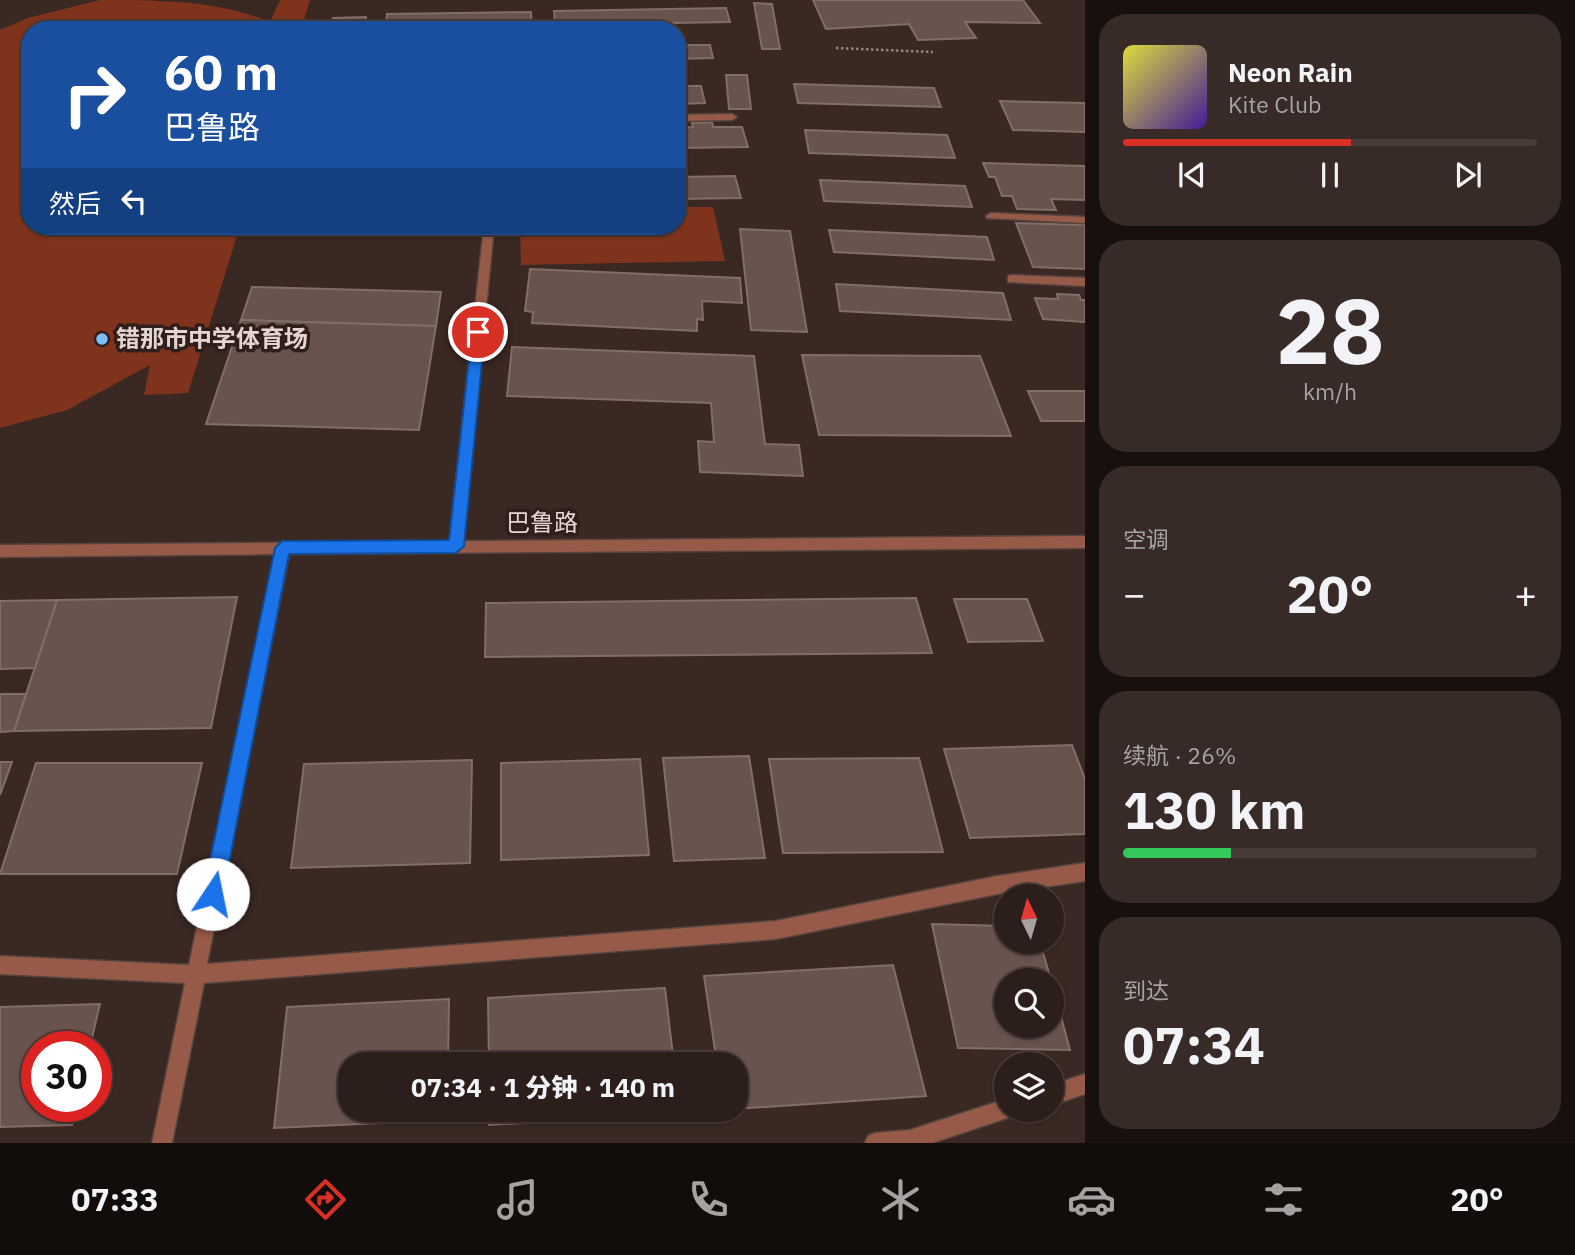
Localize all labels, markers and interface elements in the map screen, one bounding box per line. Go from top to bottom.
text: 60 m [164,40,278,103]
icon: right [49,49,140,140]
text: Neon Rain [1228,55,1353,89]
text: Kite Club [1228,89,1321,119]
text: 巴鲁路 [164,106,260,148]
icon: previous [1173,156,1211,194]
icon: pause [1311,156,1349,194]
icon: next [1449,156,1487,194]
icon: left [115,182,153,220]
text: 然后 [49,186,101,220]
text: 28 [1275,271,1385,389]
pin [448,302,508,362]
icon: arrive [459,313,497,351]
place label: 错那市中学体育场 [116,322,308,354]
marker: 错那市中学体育场 [94,331,110,347]
text: km/h [1303,376,1357,406]
street label: 巴鲁路 [506,506,578,538]
text: 空调 [1123,524,1169,554]
text: 20° [1287,560,1373,627]
text: − [1123,569,1146,618]
text: + [1514,569,1537,618]
text: 续航 · 26% [1123,740,1236,770]
text: 130 km [1123,776,1305,843]
position arrow [176,857,250,931]
north arrow [994,884,1064,954]
map controls [994,884,1064,1122]
button: search [994,968,1064,1038]
text: 到达 [1123,975,1169,1005]
text: 07:34 [1123,1011,1265,1078]
speed limit sign: 30 [21,1031,112,1122]
button: layers [994,1052,1064,1122]
text: 07:34 · 1 分钟 · 140 m [411,1070,675,1104]
icon: directions [301,1175,350,1224]
icon: music [493,1175,542,1224]
icon: phone [684,1175,733,1224]
icon: climate [876,1175,925,1224]
icon: car [1067,1175,1116,1224]
icon: filters [1259,1175,1308,1224]
text: 07:33 [71,1178,159,1220]
text: 20° [1450,1178,1504,1220]

